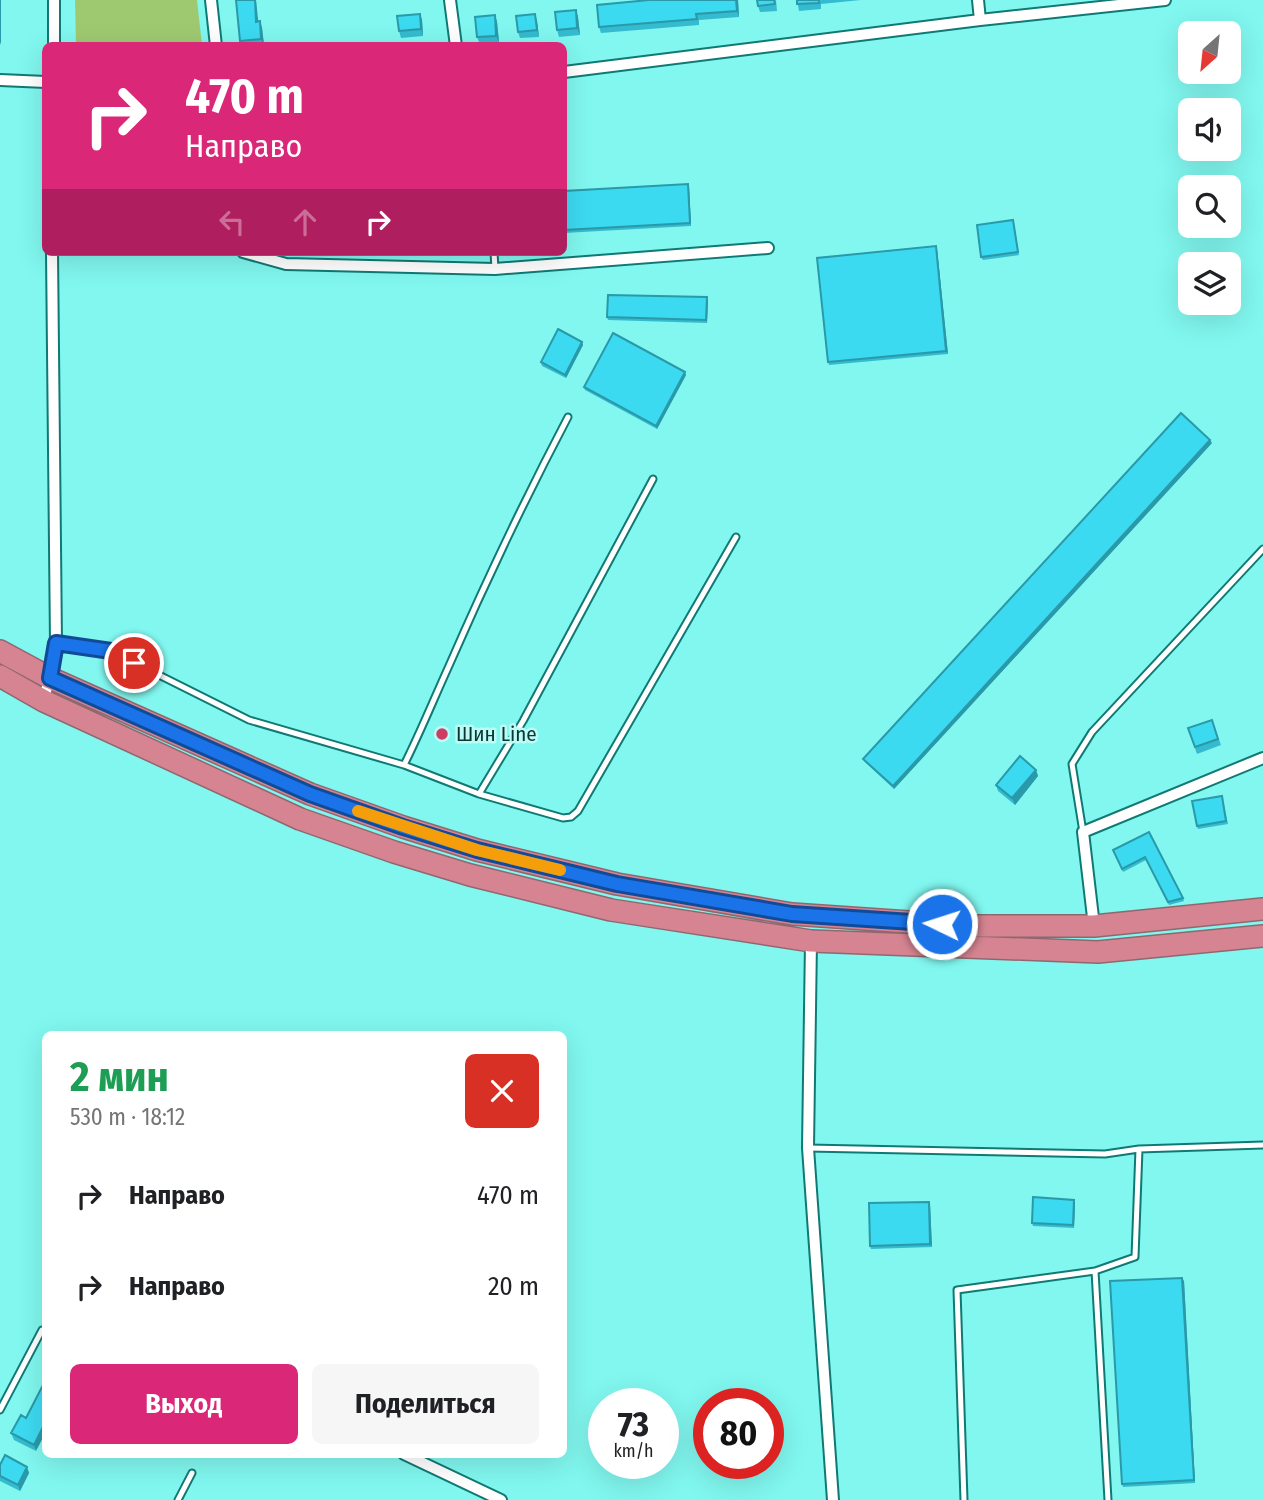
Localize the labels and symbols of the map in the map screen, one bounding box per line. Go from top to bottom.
north arrow [1178,21,1241,84]
pin [104,633,164,693]
place label: Шин Line [456,721,537,747]
marker: Шин Line [434,726,450,742]
position arrow [905,887,979,961]
speed limit sign: 80 [693,1388,784,1479]

